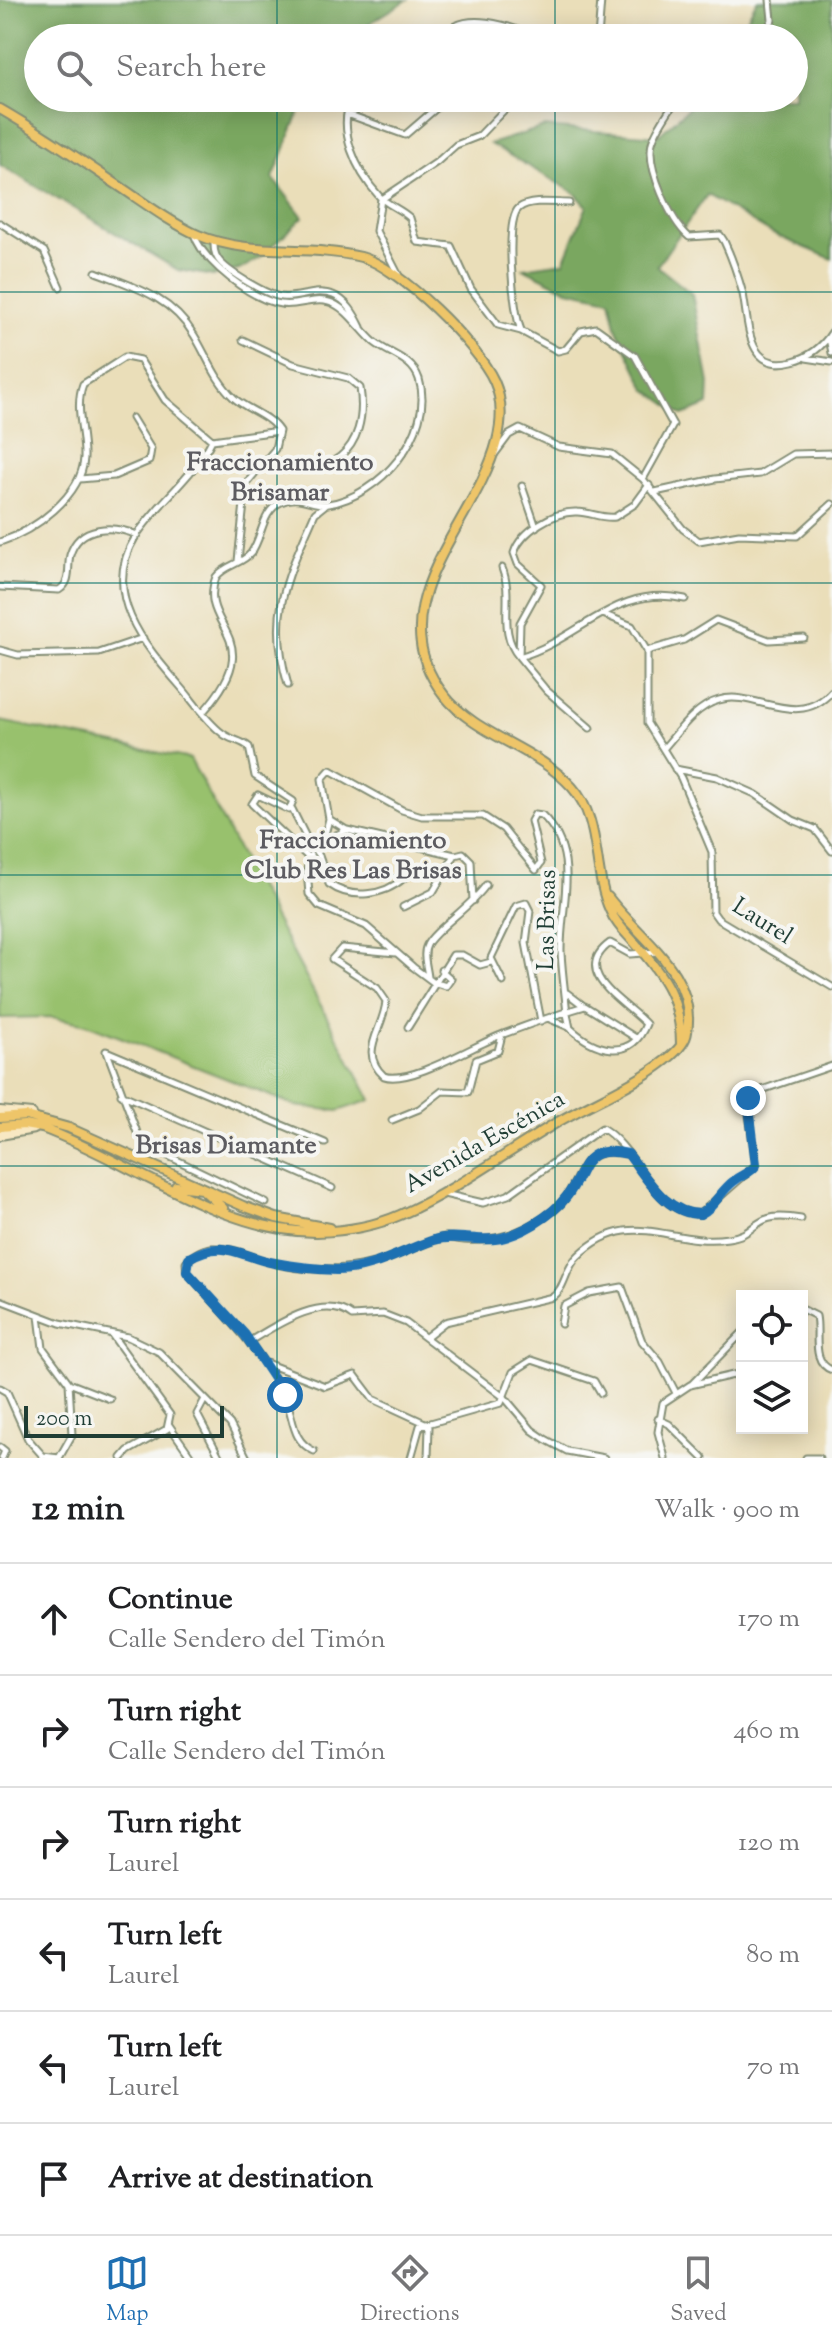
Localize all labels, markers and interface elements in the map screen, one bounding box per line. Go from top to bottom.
search box [24,24,808,112]
icon: search [52,46,96,90]
text: Search here [116,47,266,90]
district label: Fraccionamiento Brisamar [187,445,373,512]
district label: Fraccionamiento Club Res Las Brisas [244,823,462,890]
street label: Las Brisas [530,869,566,971]
street label: Laurel [725,890,799,954]
route end [730,1080,766,1116]
street label: Avenida Escénica [398,1083,572,1203]
district label: Brisas Diamante [135,1128,317,1165]
map controls [736,1290,808,1434]
button: locate [736,1290,808,1362]
button: layers [736,1362,808,1434]
route start [267,1377,303,1413]
scale bar [24,1402,224,1438]
text: 200 m [36,1404,92,1436]
text: 12 min [32,1486,125,1535]
text: Walk · 900 m [654,1492,800,1529]
text: Continue [108,1579,233,1622]
icon: ahead [32,1597,76,1641]
text: 170 m [738,1601,800,1638]
text: Calle Sendero del Timón [108,1622,386,1659]
text: Turn right [108,1691,241,1734]
icon: right [32,1709,76,1753]
text: 460 m [733,1713,800,1750]
text: Calle Sendero del Timón [108,1734,386,1771]
text: Turn right [108,1803,241,1846]
icon: right [32,1821,76,1865]
text: 120 m [738,1825,800,1862]
text: Laurel [108,1846,179,1883]
text: Turn left [108,1915,222,1958]
icon: left [32,1933,76,1977]
text: 80 m [746,1937,800,1974]
text: Laurel [108,1958,179,1995]
text: Turn left [108,2027,222,2070]
icon: left [32,2045,76,2089]
text: 70 m [747,2049,800,2086]
text: Laurel [108,2070,179,2107]
icon: arrive [32,2157,76,2201]
text: Arrive at destination [108,2158,373,2201]
tab: Map [105,2251,149,2331]
tab: Directions [360,2251,459,2331]
tab: Saved [670,2251,727,2331]

